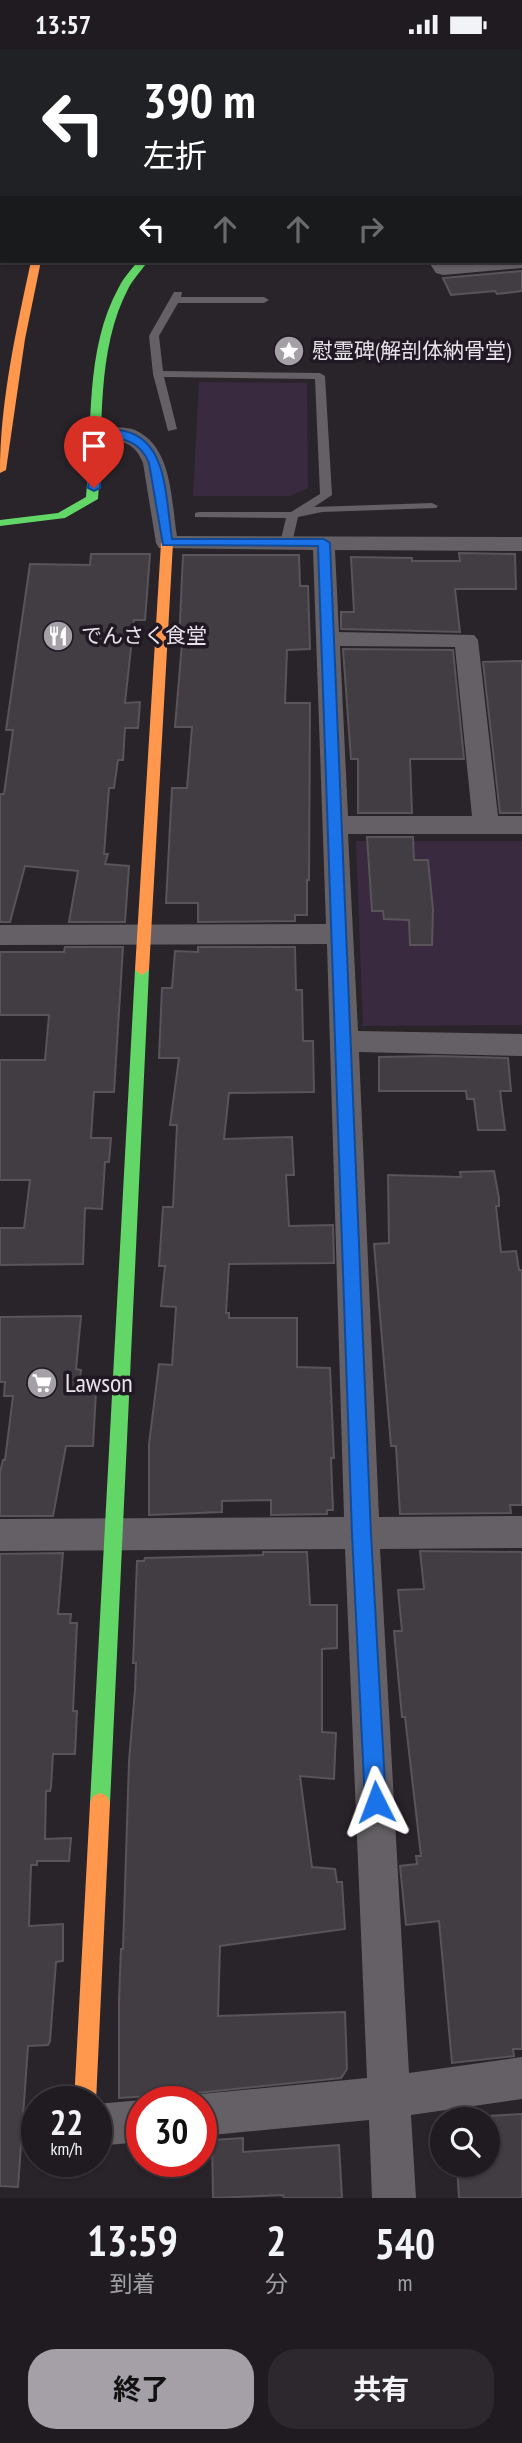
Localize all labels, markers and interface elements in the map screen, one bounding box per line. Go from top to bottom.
text: 13:57 [35,8,91,41]
text: 390 m [143,68,256,132]
icon: left [28,77,119,168]
text: 左折 [143,134,207,176]
icon: left [133,210,171,248]
icon: ahead [206,210,244,248]
icon: ahead [279,210,317,248]
icon: right [352,210,390,248]
place icon: 慰霊碑(解剖体納骨堂) [272,334,306,368]
place label: 慰霊碑(解剖体納骨堂) [312,337,511,364]
pin [64,416,124,488]
icon: arrive [75,427,113,465]
restaurant icon: でんさく食堂 [41,619,75,653]
place label: でんさく食堂 [81,622,207,649]
supermarket icon: Lawson [25,1366,59,1400]
place label: Lawson [65,1366,133,1399]
position arrow [339,1765,413,1839]
speed limit sign: 30 [126,2086,217,2177]
text: 22 [50,2099,83,2145]
map controls [430,2107,500,2177]
button: search [430,2107,500,2177]
text: km/h [51,2137,82,2160]
text: 13:59 [87,2213,178,2268]
text: 2 [266,2213,286,2268]
text: 540 [375,2216,435,2271]
text: m [397,2268,412,2297]
text: 到着 [109,2269,155,2298]
text: 分 [265,2269,288,2298]
button: 終了 [28,2349,254,2429]
button: 共有 [268,2349,494,2429]

